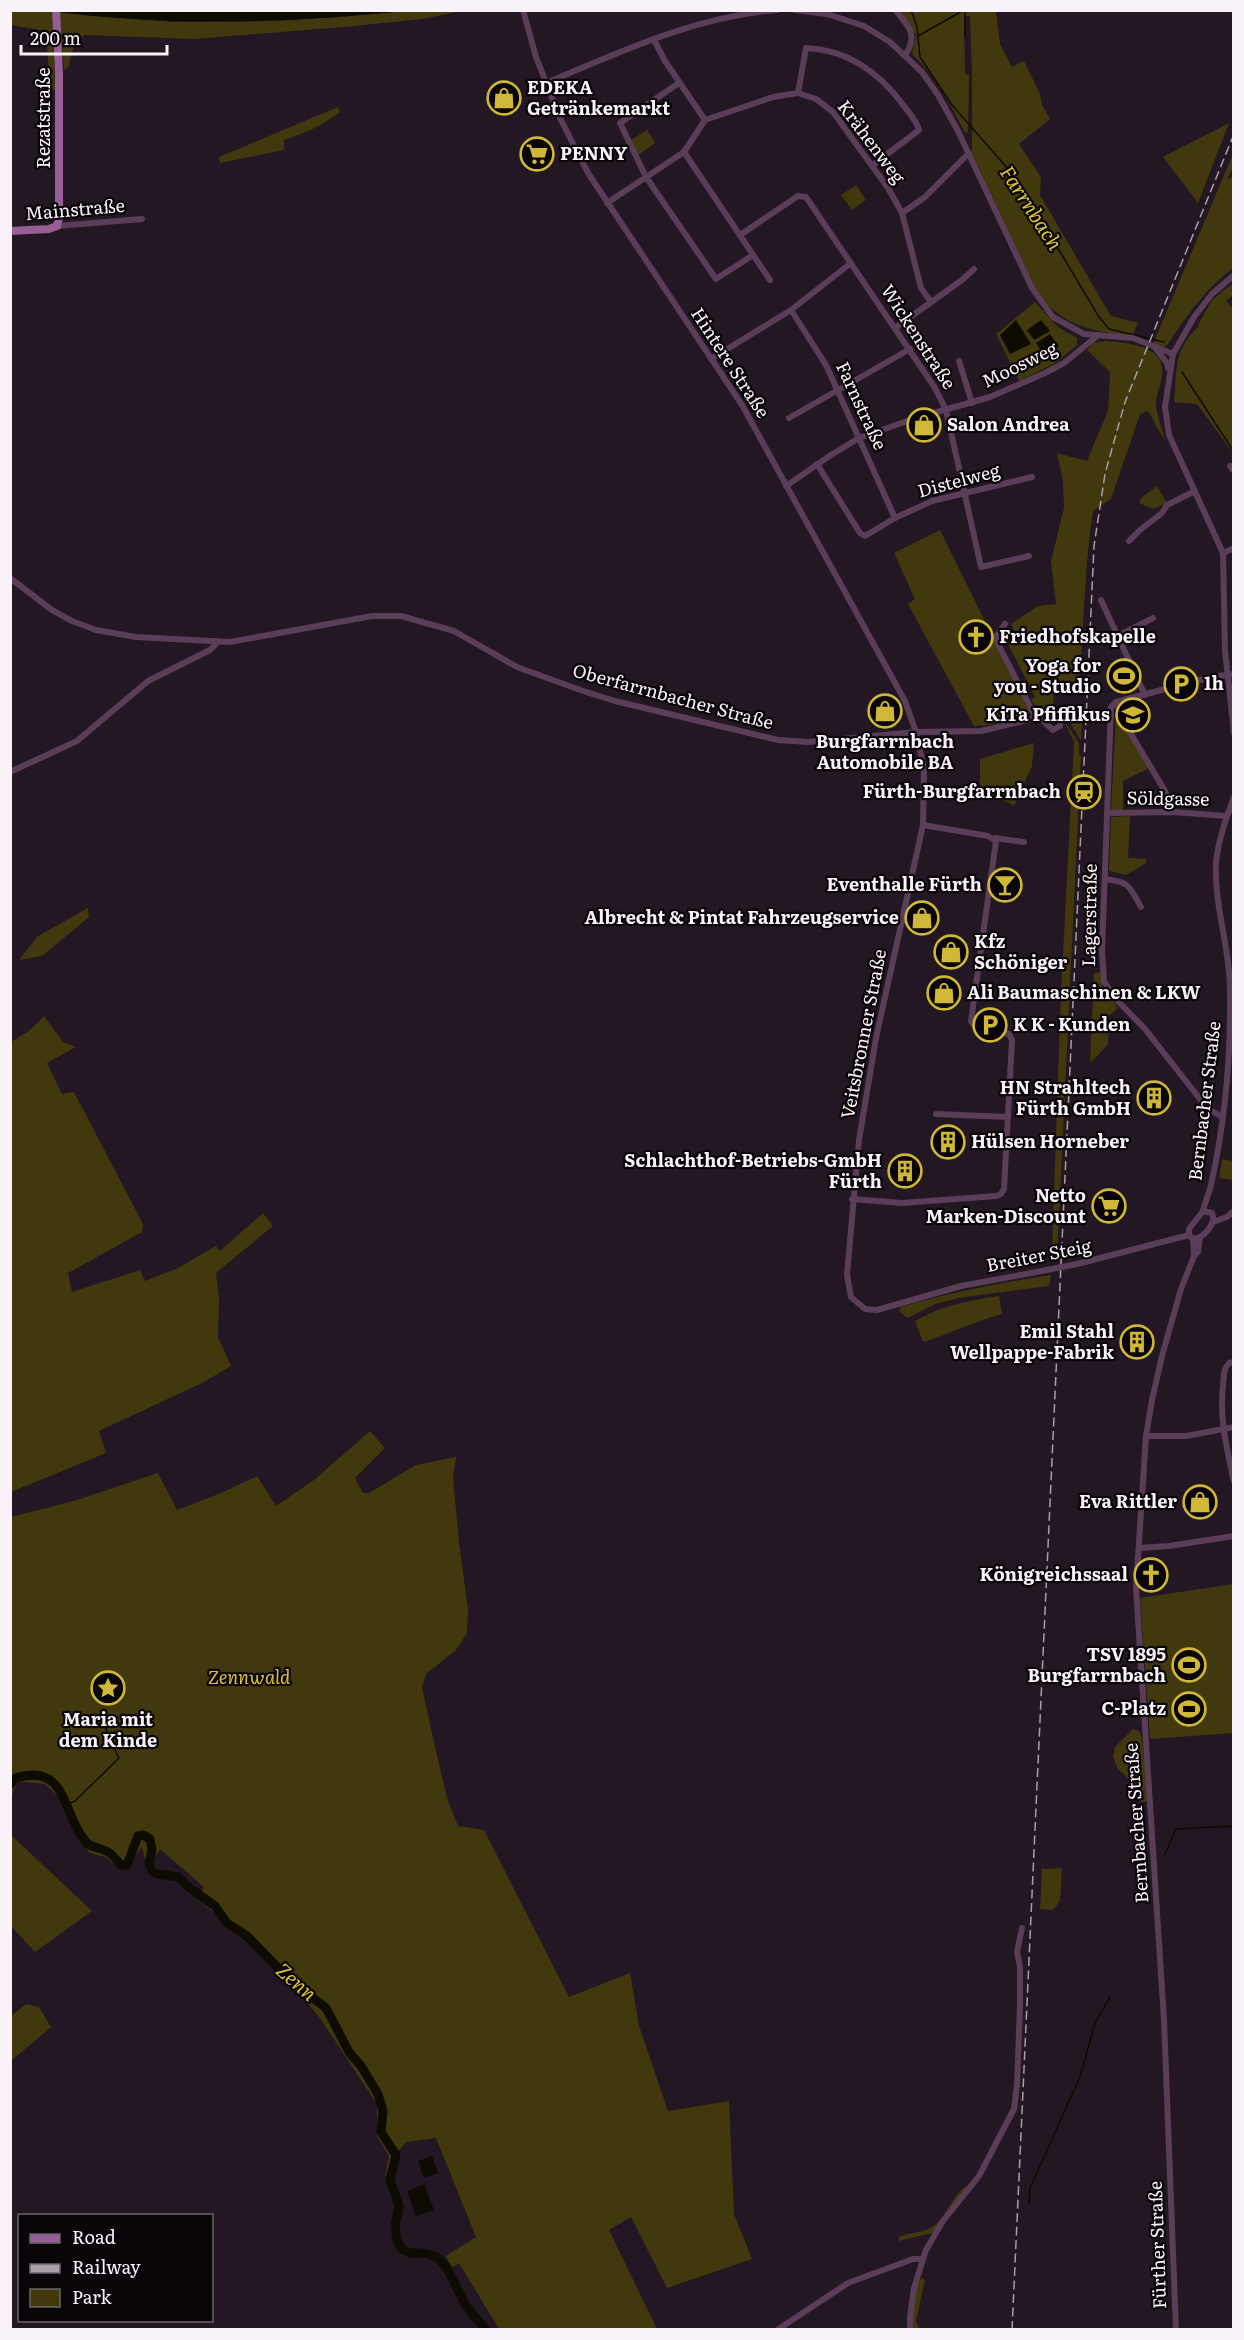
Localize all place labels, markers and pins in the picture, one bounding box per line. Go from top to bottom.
place label: EDEKA Getränkemarkt [527,73,670,121]
shop icon: EDEKA Getränkemarkt [486,80,522,116]
supermarket icon: PENNY [519,136,555,172]
place label: PENNY [560,139,628,166]
shop icon: Salon Andrea [906,407,942,443]
place label: Salon Andrea [947,410,1070,437]
church icon: Friedhofskapelle [958,619,994,655]
place label: Friedhofskapelle [999,622,1156,649]
place label: Yoga for you - Studio [994,651,1101,699]
sports icon: Yoga for you - Studio [1106,658,1142,694]
parking icon: 1h [1163,666,1199,702]
place label: 1h [1204,669,1224,696]
shop icon: Burgfarrnbach Automobile BA [867,693,903,729]
school or university icon: KiTa Pfiffikus [1115,697,1151,733]
place label: KiTa Pfiffikus [986,700,1110,727]
place label: Burgfarrnbach Automobile BA [816,727,954,775]
station icon: Fürth-Burgfarrnbach [1066,774,1102,810]
place label: Fürth-Burgfarrnbach [863,777,1061,804]
bar icon: Eventhalle Fürth [987,867,1023,903]
place label: Eventhalle Fürth [826,870,982,897]
shop icon: Albrecht & Pintat Fahrzeugservice [904,900,940,936]
place label: Albrecht & Pintat Fahrzeugservice [585,903,899,930]
place label: Kfz Schöniger [974,927,1068,975]
shop icon: Kfz Schöniger [933,934,969,970]
shop icon: Ali Baumaschinen & LKW [926,975,962,1011]
place label: Ali Baumaschinen & LKW [967,978,1201,1005]
parking icon: K K - Kunden [972,1007,1008,1043]
place label: K K - Kunden [1013,1010,1131,1037]
place label: HN Strahltech Fürth GmbH [1000,1073,1131,1121]
building icon: HN Strahltech Fürth GmbH [1136,1080,1172,1116]
building icon: Hülsen Horneber [930,1124,966,1160]
place label: Hülsen Horneber [971,1127,1129,1154]
place label: Schlachthof-Betriebs-GmbH Fürth [624,1146,882,1194]
building icon: Schlachthof-Betriebs-GmbH Fürth [887,1153,923,1189]
place label: Netto Marken-Discount [926,1181,1086,1229]
supermarket icon: Netto Marken-Discount [1091,1188,1127,1224]
place label: Emil Stahl Wellpappe-Fabrik [950,1317,1115,1365]
building icon: Emil Stahl Wellpappe-Fabrik [1119,1324,1155,1360]
shop icon: Eva Rittler [1182,1484,1218,1520]
place label: Eva Rittler [1079,1487,1177,1514]
church icon: Königreichssaal [1133,1557,1169,1593]
place label: Königreichssaal [980,1560,1128,1587]
place label: TSV 1895 Burgfarrnbach [1027,1640,1166,1688]
sports icon: TSV 1895 Burgfarrnbach [1171,1647,1207,1683]
place icon: Maria mit dem Kinde [90,1670,126,1706]
sports icon: C-Platz [1171,1691,1207,1727]
place label: C-Platz [1101,1694,1166,1721]
place label: Maria mit dem Kinde [59,1705,157,1753]

